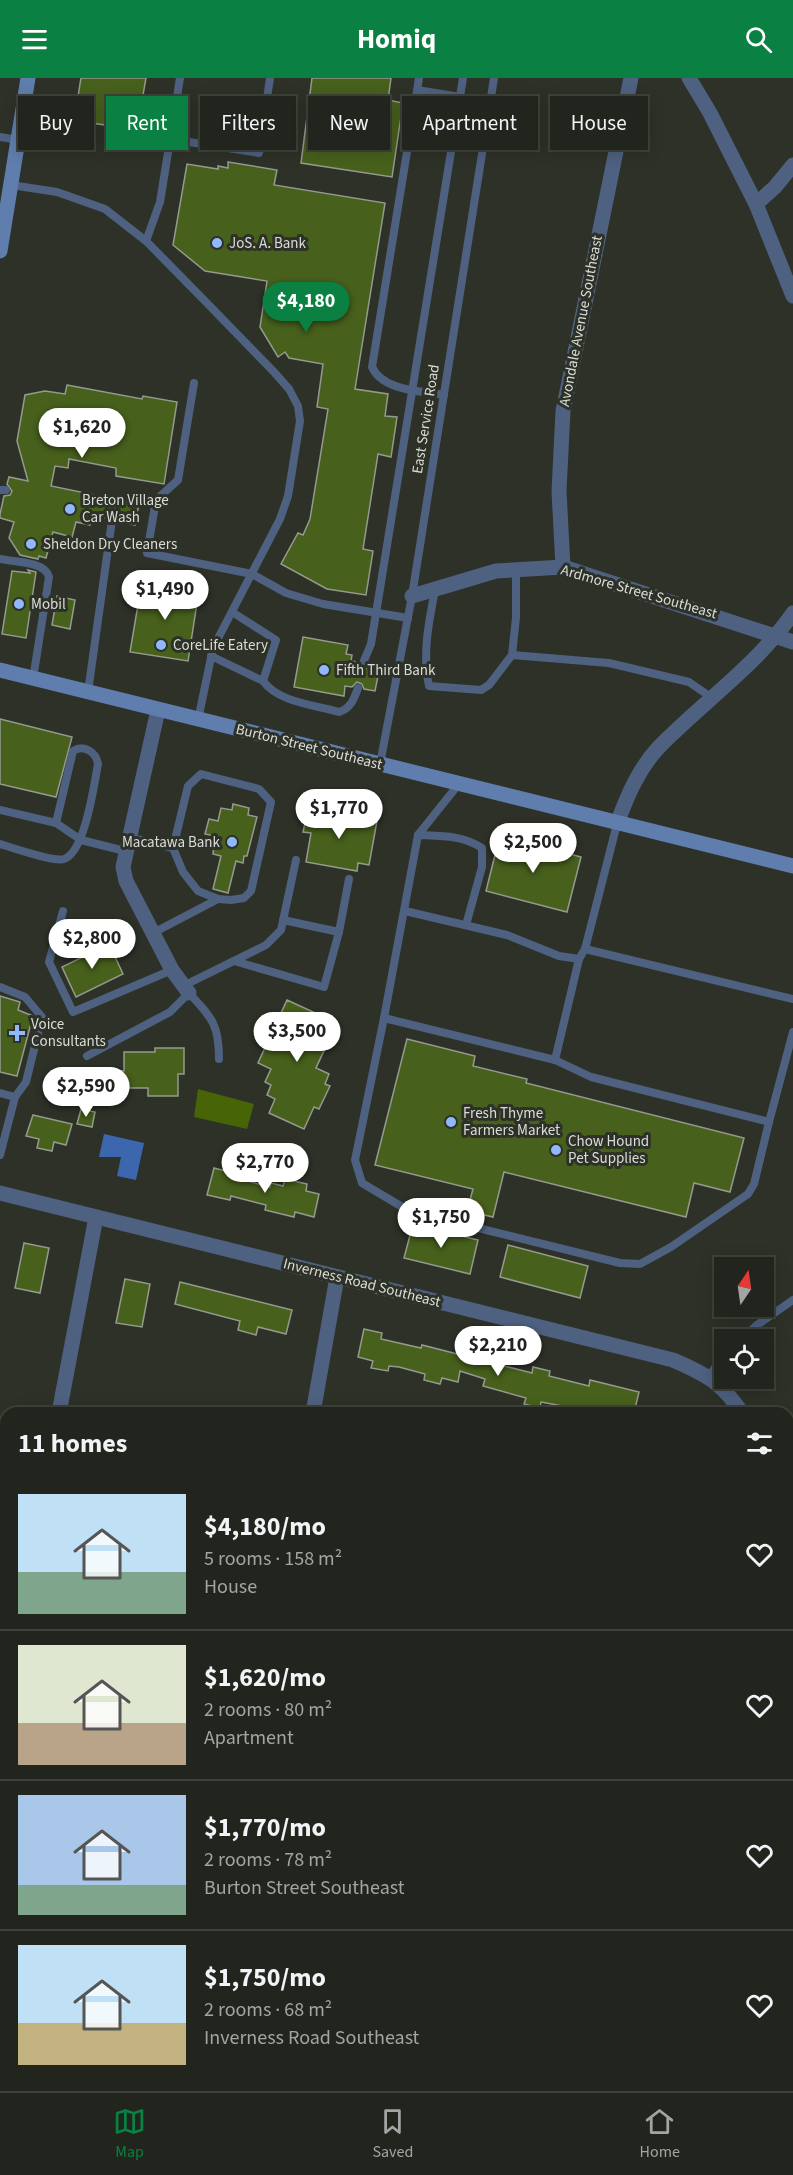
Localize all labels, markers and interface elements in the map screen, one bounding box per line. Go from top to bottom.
text: Homiq [357,20,436,59]
icon: menu [18,23,51,56]
icon: search [742,23,775,56]
chip: Buy [18,96,94,150]
chip: Rent [106,96,188,150]
chip: Filters [200,96,296,150]
chip: New [308,96,390,150]
chip: Apartment [402,96,538,150]
chip: House [550,96,648,150]
place label: JoS. A. Bank [229,233,307,254]
street label: Avondale Avenue Southeast [554,234,608,408]
marker: JoS. A. Bank [210,236,224,250]
pin: $4,180 [257,282,355,333]
text: $4,180 [277,287,335,315]
street label: East Service Road [407,363,445,475]
pin: $1,620 [33,408,131,459]
text: $1,620 [53,413,111,441]
place label: Breton Village Car Wash [82,490,169,528]
marker: Breton Village Car Wash [63,502,77,516]
place label: Sheldon Dry Cleaners [43,534,177,555]
marker: Sheldon Dry Cleaners [24,537,38,551]
street label: Ardmore Street Southeast [558,560,720,624]
pin: $1,490 [116,570,214,621]
text: $1,490 [136,575,194,603]
place label: Mobil [31,594,66,615]
marker: Mobil [12,597,26,611]
place label: CoreLife Eatery [173,635,268,656]
marker: CoreLife Eatery [154,638,168,652]
place label: Fifth Third Bank [336,660,436,681]
marker: Fifth Third Bank [317,663,331,677]
street label: Burton Street Southeast [234,719,384,775]
pin: $1,770 [290,789,388,840]
text: $1,770 [310,794,368,822]
pin: $2,500 [484,823,582,874]
text: $2,500 [504,828,562,856]
place label: Macatawa Bank [122,832,221,853]
marker: Macatawa Bank [225,835,239,849]
pin: $2,800 [43,919,141,970]
text: $2,800 [63,924,121,952]
pin: $3,500 [248,1012,346,1063]
place label: Voice Consultants [31,1014,106,1052]
text: $3,500 [268,1017,326,1045]
marker: Voice Consultants [8,1024,26,1042]
pin: $2,590 [37,1067,135,1118]
text: $2,590 [57,1072,115,1100]
place label: Fresh Thyme Farmers Market [463,1103,560,1141]
marker: Fresh Thyme Farmers Market [444,1115,458,1129]
place label: Chow Hound Pet Supplies [568,1131,649,1169]
pin: $2,770 [216,1143,314,1194]
marker: Chow Hound Pet Supplies [549,1143,563,1157]
text: $2,770 [236,1148,294,1176]
pin: $1,750 [392,1198,490,1249]
text: $1,750 [412,1203,470,1231]
street label: Inverness Road Southeast [281,1253,443,1313]
north arrow [714,1257,774,1317]
map controls [714,1257,774,1389]
pin: $2,210 [449,1326,547,1377]
button: locate [714,1329,774,1389]
text: $2,210 [469,1331,527,1359]
text: 11 homes [18,1425,127,1462]
icon: filters [743,1427,776,1460]
text: $4,180/mo [204,1508,326,1545]
icon: home [66,1518,138,1590]
icon: heart [743,1538,776,1571]
text: 5 rooms · 158 m² [204,1545,342,1573]
text: House [204,1573,257,1601]
text: $1,620/mo [204,1659,326,1696]
icon: home [66,1669,138,1741]
icon: heart [743,1689,776,1722]
text: 2 rooms · 80 m² [204,1696,332,1724]
text: Apartment [204,1724,294,1752]
text: $1,770/mo [204,1809,326,1846]
icon: home [66,1819,138,1891]
icon: heart [743,1839,776,1872]
text: 2 rooms · 78 m² [204,1846,332,1874]
text: Burton Street Southeast [204,1874,404,1902]
text: $1,750/mo [204,1959,326,1996]
icon: home [66,1969,138,2041]
icon: heart [743,1989,776,2022]
text: 2 rooms · 68 m² [204,1996,332,2024]
text: Inverness Road Southeast [204,2024,419,2052]
tab: Map [113,2105,146,2163]
tab: Saved [372,2105,413,2163]
tab: Home [640,2105,680,2163]

